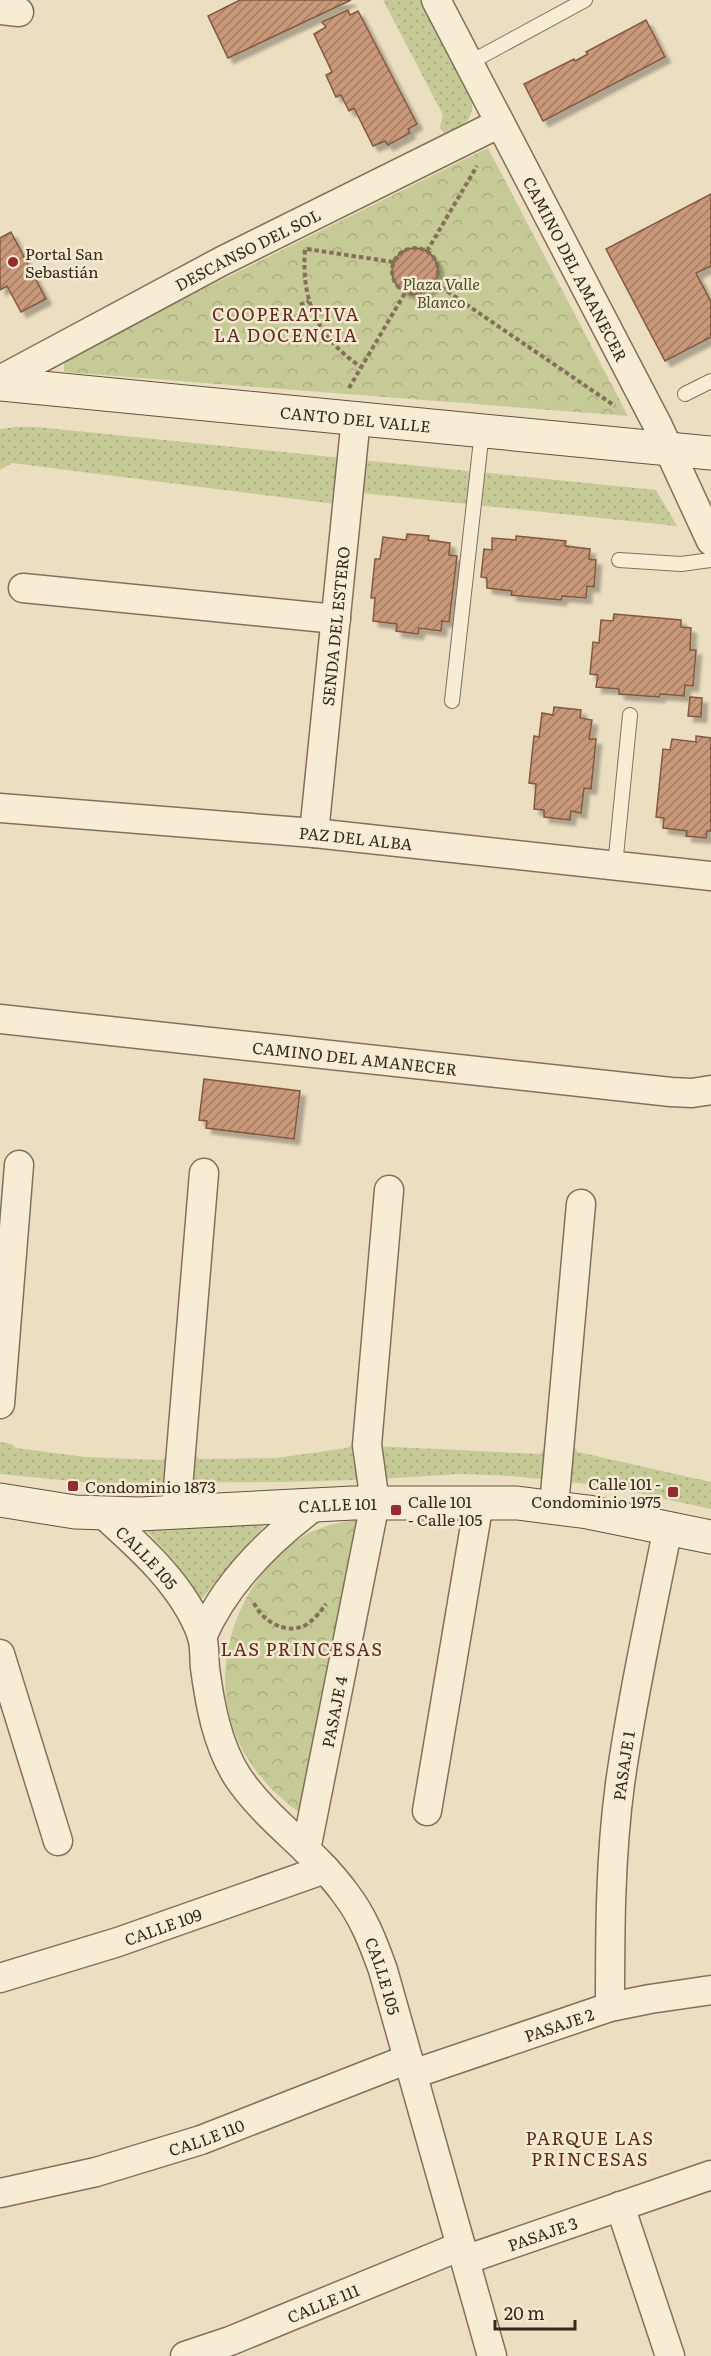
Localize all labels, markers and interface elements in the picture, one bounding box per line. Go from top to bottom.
street label: CAMINO DEL AMANECER [518,172,634,366]
street label: DESCANSO DEL SOL [170,202,325,296]
place label: Portal San Sebastián [25,241,104,283]
marker: Portal San Sebastián [6,255,20,269]
park label: Plaza Valle Blanco [402,271,480,313]
district label: COOPERATIVA LA DOCENCIA [212,300,360,348]
street label: CANTO DEL VALLE [279,399,432,438]
street label: SENDA DEL ESTERO [315,545,355,707]
street label: PAZ DEL ALBA [298,820,414,856]
street label: CAMINO DEL AMANECER [251,1035,459,1081]
place label: Calle 101 - Condominio 1975 [531,1471,661,1513]
place label: Condominio 1873 [85,1474,216,1498]
marker: Condominio 1873 [66,1479,80,1493]
marker: Calle 101 - Condominio 1975 [666,1485,680,1499]
place label: Calle 101 - Calle 105 [408,1489,482,1531]
street label: CALLE 101 [298,1491,378,1518]
marker: Calle 101 - Calle 105 [389,1503,403,1517]
street label: CALLE 105 [111,1520,184,1594]
district label: LAS PRINCESAS [220,1635,384,1662]
street label: PASAJE 4 [315,1674,352,1750]
street label: PASAJE 1 [606,1728,640,1802]
street label: CALLE 109 [121,1901,205,1951]
street label: CALLE 105 [360,1933,407,2017]
street label: PASAJE 2 [521,2001,597,2047]
street label: CALLE 110 [166,2112,248,2161]
district label: PARQUE LAS PRINCESAS [525,2124,655,2172]
street label: PASAJE 3 [504,2210,581,2256]
street label: CALLE 111 [283,2277,363,2328]
scale bar [495,2293,574,2331]
text: 20 m [504,2299,545,2326]

